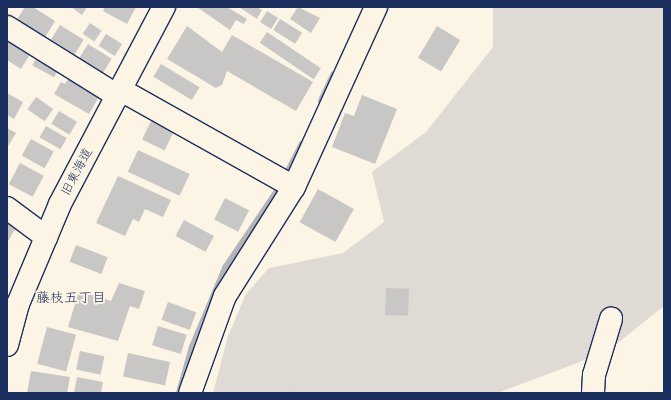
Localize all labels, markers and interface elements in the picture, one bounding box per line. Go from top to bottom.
street label: 旧東海道 [58,145,96,199]
district label: 藤枝五丁目 [36,290,106,306]

